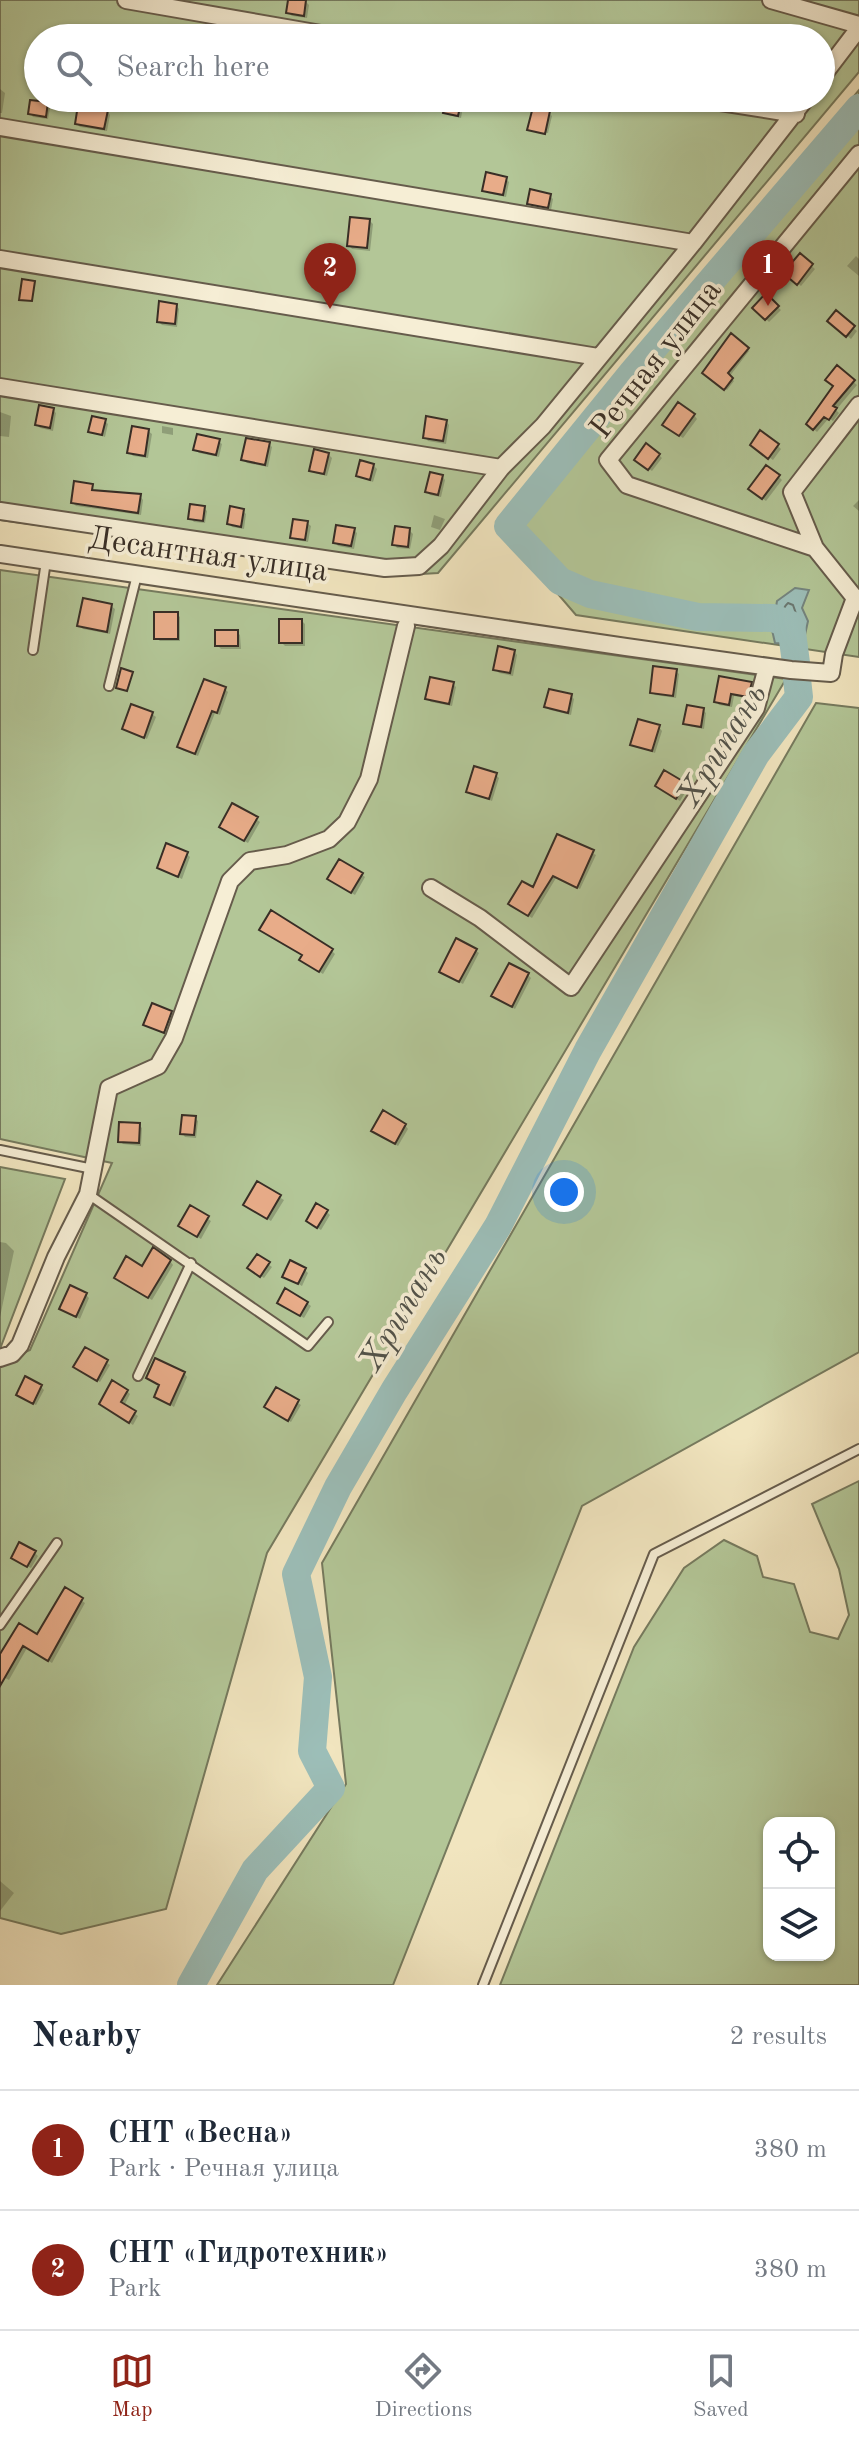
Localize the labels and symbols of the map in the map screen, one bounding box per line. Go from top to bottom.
pin: 1 [742,240,794,306]
pin: 2 [304,243,356,309]
street label: Речная улица [585,275,729,445]
street label: Десантная улица [86,523,330,589]
water label: Хрипань [672,678,774,814]
your location [544,1172,584,1212]
water label: Хрипань [354,1242,454,1378]

